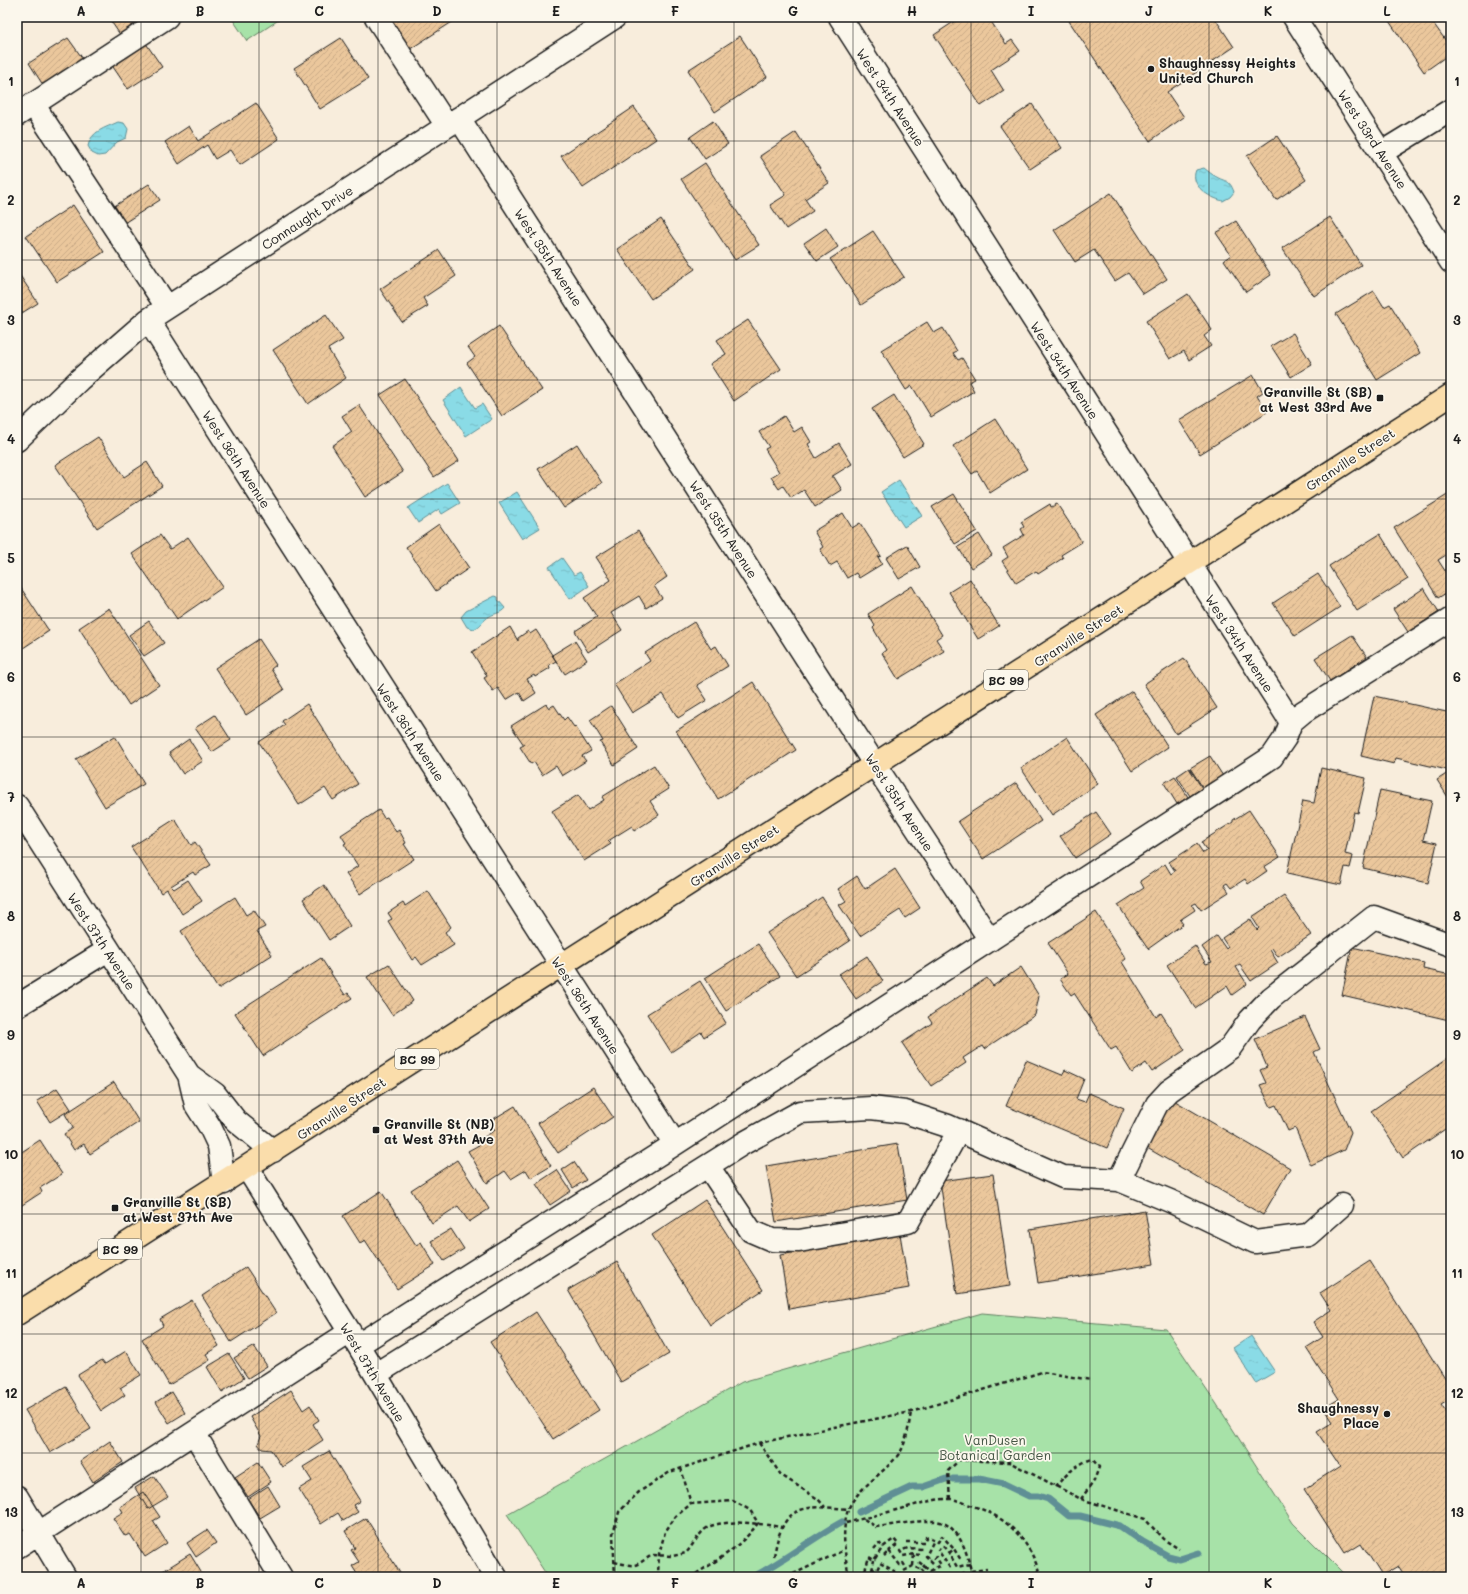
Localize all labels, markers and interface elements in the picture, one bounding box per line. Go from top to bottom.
text: A [76,2,86,19]
text: B [196,2,205,19]
text: C [314,2,324,19]
text: D [432,2,442,19]
text: E [552,2,560,19]
text: F [671,2,679,19]
text: G [788,2,798,19]
text: H [907,2,917,19]
text: I [1028,2,1035,19]
text: J [1145,2,1153,19]
text: K [1264,2,1273,19]
text: L [1383,2,1391,19]
street label: West 34th Avenue [853,45,929,149]
place label: Shaughnessy Heights United Church [1159,54,1296,86]
marker: Shaughnessy Heights United Church [1146,64,1156,74]
text: 1 [8,72,14,89]
text: 1 [1454,72,1460,89]
street label: West 33rd Avenue [1335,86,1411,192]
street label: Connaught Drive [258,181,356,253]
text: 2 [7,191,15,208]
text: 2 [1453,191,1461,208]
street label: West 35th Avenue [511,205,587,309]
text: 3 [7,311,15,328]
text: 3 [1453,311,1461,328]
street label: West 34th Avenue [1027,318,1103,422]
place label: Granville St (SB) at West 33rd Ave [1260,383,1372,415]
marker: Granville St (SB) at West 33rd Ave [1375,393,1385,403]
street label: West 36th Avenue [199,407,275,511]
street label: Granville Street [1302,424,1398,494]
text: 4 [7,430,15,447]
text: 4 [1453,430,1461,447]
street label: West 35th Avenue [686,477,762,581]
text: 5 [7,549,15,566]
text: 5 [1453,549,1461,566]
street label: West 34th Avenue [1202,591,1278,695]
street label: Granville Street [1030,600,1126,670]
text: 6 [7,668,15,685]
text: 6 [1453,668,1461,685]
road number: BC 99 [984,670,1028,690]
street label: West 36th Avenue [373,680,449,784]
street label: West 35th Avenue [862,750,938,854]
text: 7 [7,788,15,805]
text: 7 [1453,788,1461,805]
street label: Granville Street [686,820,782,890]
street label: West 37th Avenue [64,889,140,993]
text: 8 [7,907,15,924]
text: 8 [1453,907,1461,924]
street label: West 36th Avenue [548,953,624,1057]
text: 9 [7,1026,15,1043]
text: 9 [1453,1026,1461,1043]
road number: BC 99 [395,1049,439,1069]
street label: Granville Street [293,1073,389,1143]
place label: Granville St (NB) at West 37th Ave [384,1115,494,1147]
marker: Granville St (NB) at West 37th Ave [371,1125,381,1135]
text: 10 [4,1145,18,1162]
text: 10 [1450,1145,1464,1162]
place label: Granville St (SB) at West 37th Ave [123,1193,233,1225]
marker: Granville St (SB) at West 37th Ave [110,1203,120,1213]
road number: BC 99 [98,1239,142,1259]
text: 11 [5,1264,17,1281]
text: 11 [1451,1264,1463,1281]
street label: West 37th Avenue [337,1319,409,1425]
text: 12 [4,1384,18,1401]
text: 12 [1450,1384,1464,1401]
place label: Shaughnessy Place [1297,1399,1379,1431]
marker: Shaughnessy Place [1382,1409,1392,1419]
park label: VanDusen Botanical Garden [939,1431,1051,1463]
text: 13 [4,1503,18,1520]
text: 13 [1450,1503,1464,1520]
text: A [76,1574,86,1591]
text: B [196,1574,205,1591]
text: C [314,1574,324,1591]
text: D [432,1574,442,1591]
text: E [552,1574,560,1591]
text: F [671,1574,679,1591]
text: G [788,1574,798,1591]
text: H [907,1574,917,1591]
text: I [1028,1574,1035,1591]
text: J [1145,1574,1153,1591]
text: K [1264,1574,1273,1591]
text: L [1383,1574,1391,1591]

